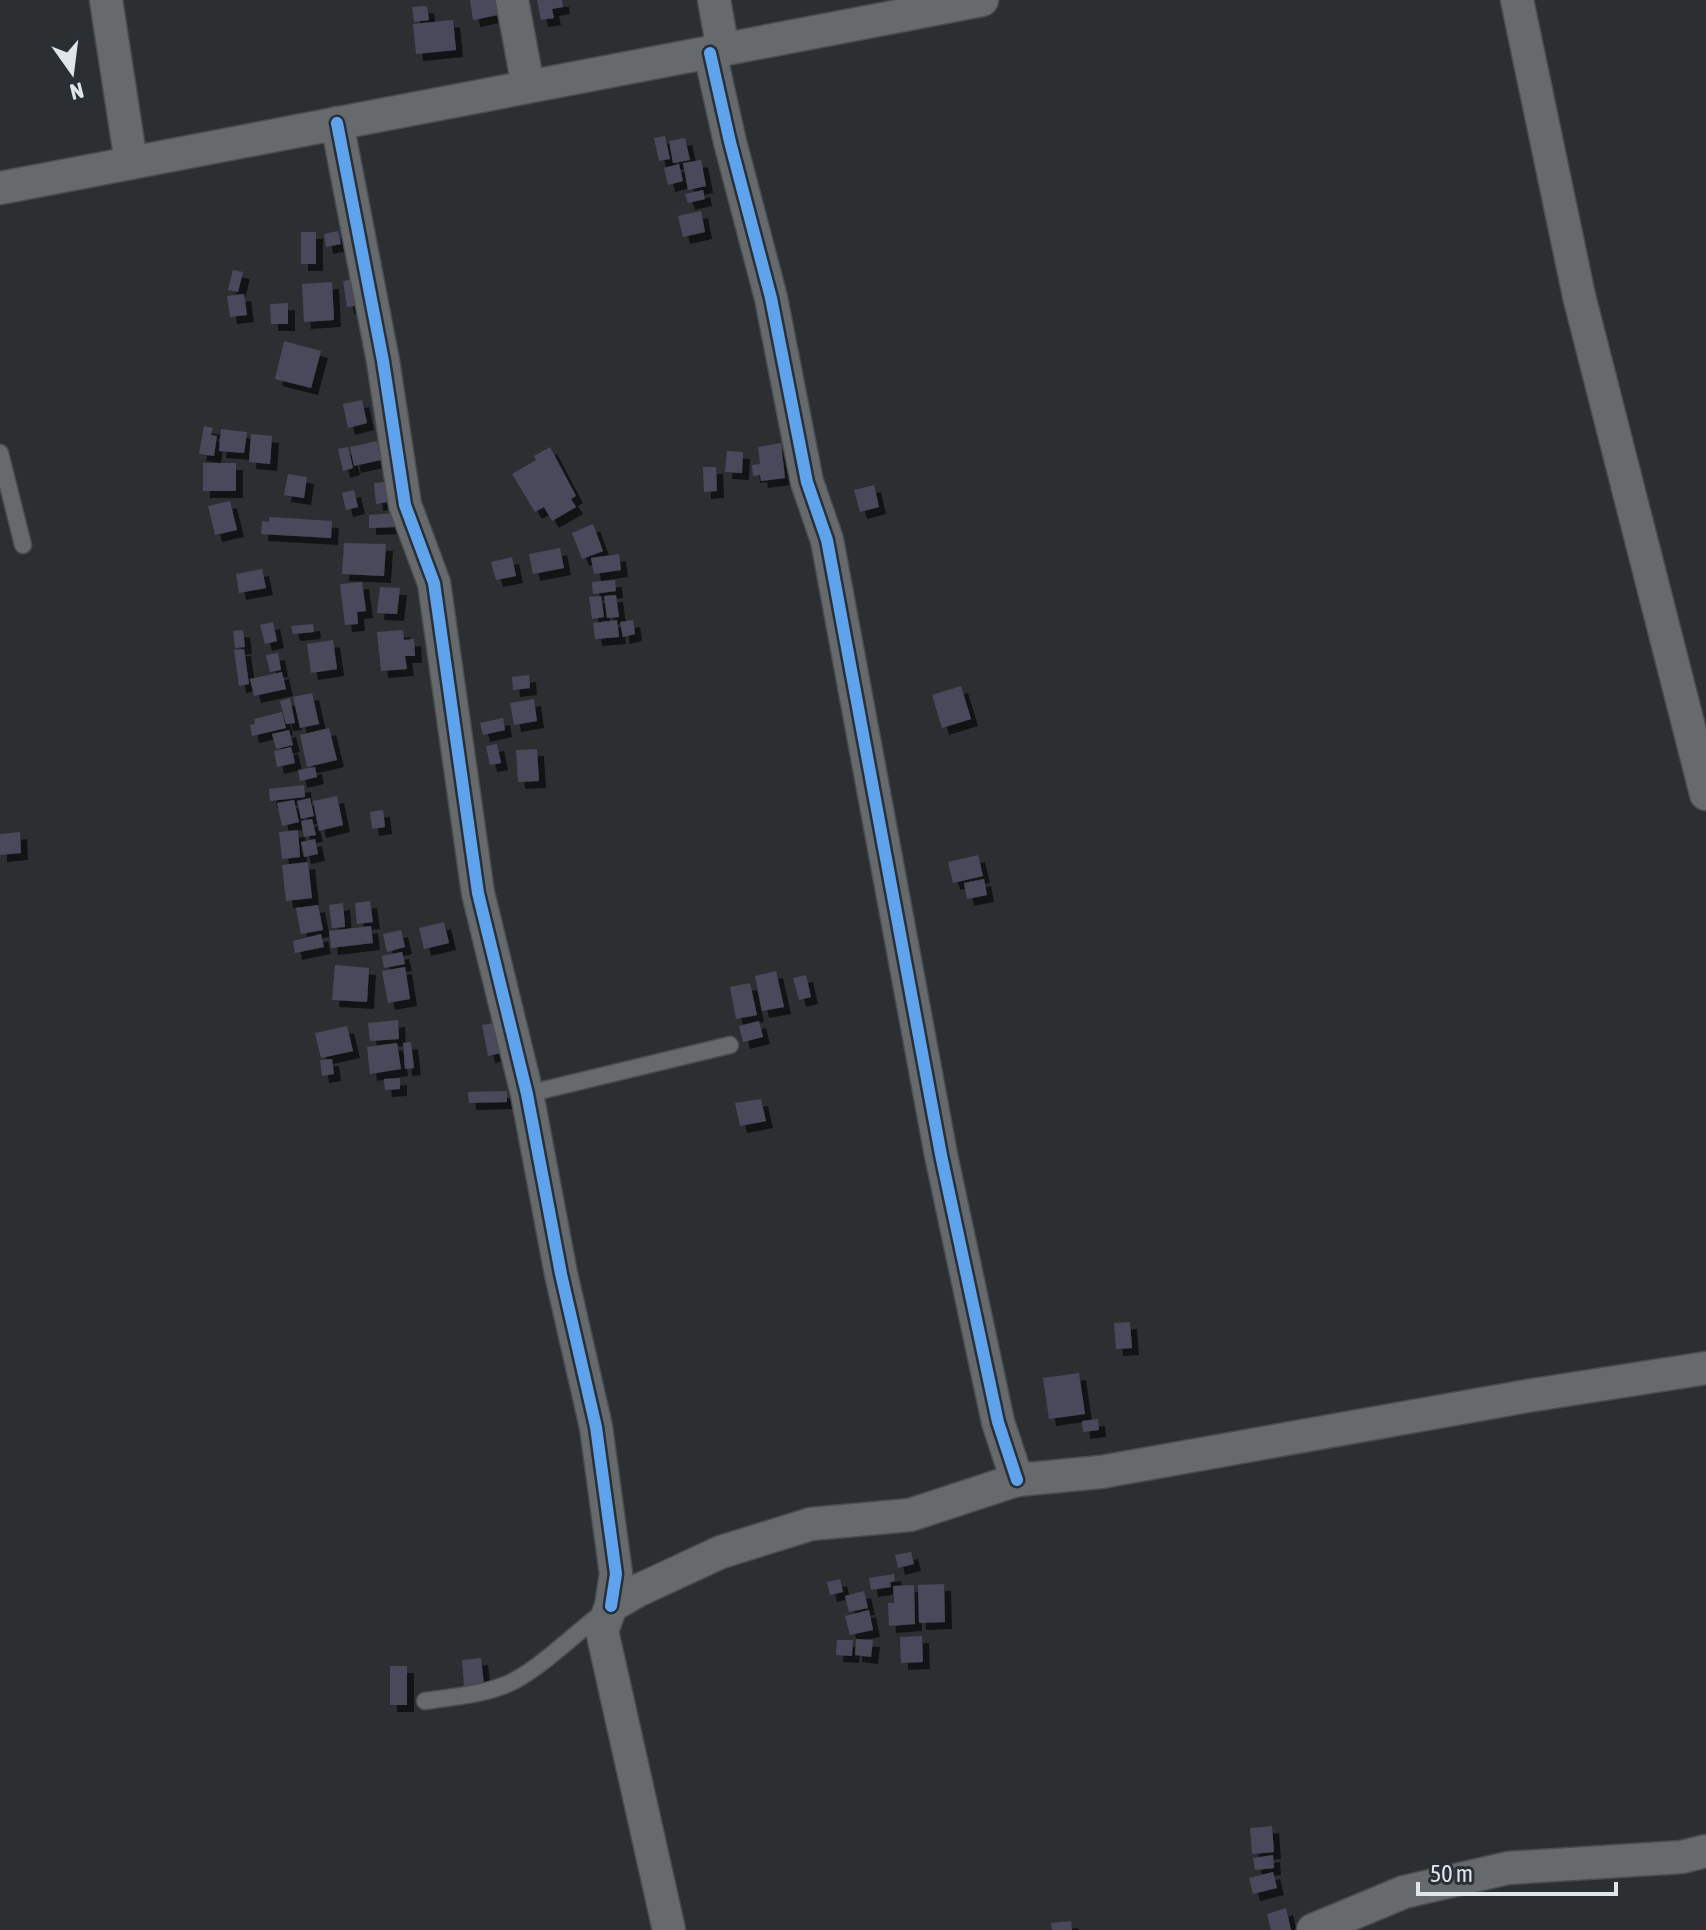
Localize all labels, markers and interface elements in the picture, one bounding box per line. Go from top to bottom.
north arrow [32,32,112,112]
text: N [67,77,86,106]
scale bar [1418,1846,1616,1896]
text: 50 m [1430,1860,1473,1887]

